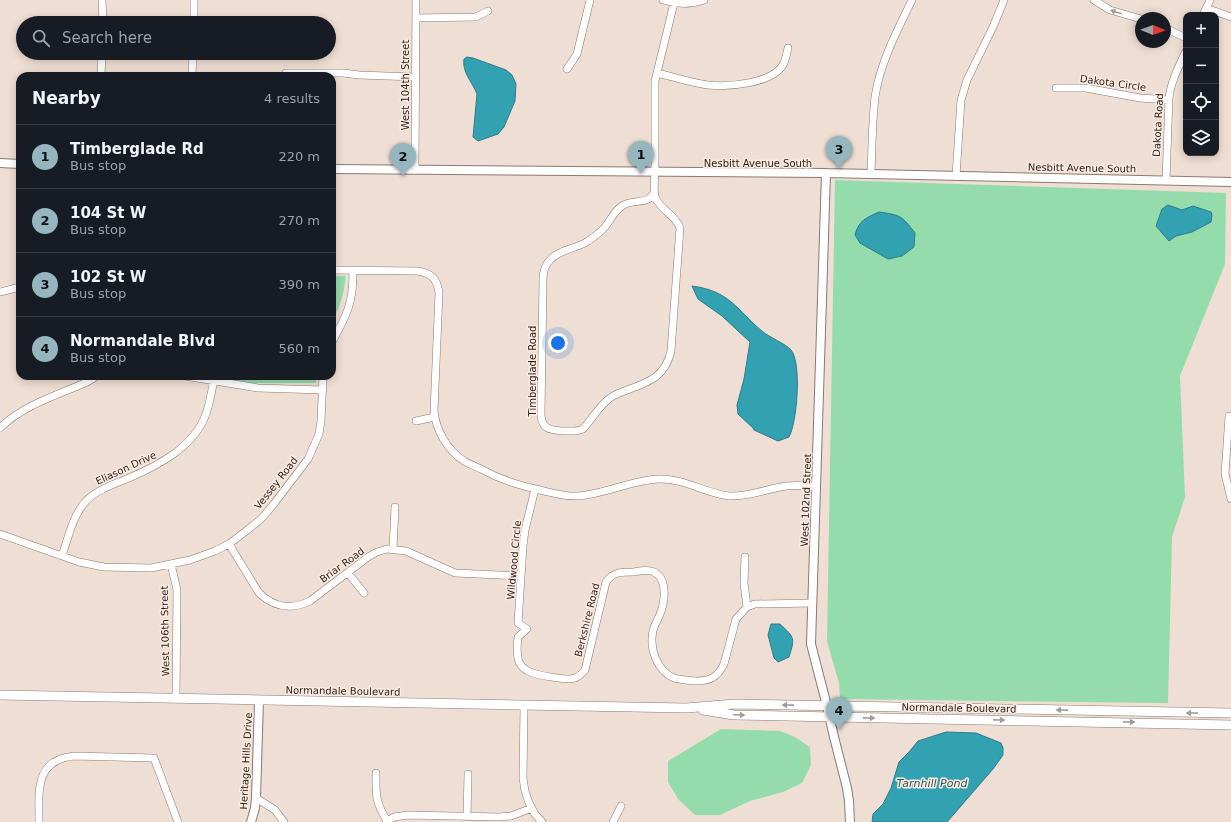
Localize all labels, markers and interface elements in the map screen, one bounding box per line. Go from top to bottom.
one-way arrow [1110,9,1122,15]
north arrow [1135,12,1171,48]
map controls [1183,12,1219,156]
button: + [1183,12,1219,48]
search box [16,16,336,60]
icon: search [30,27,52,49]
text: Search here [62,29,152,47]
street label: West 104th Street [400,40,411,130]
button: − [1183,48,1219,84]
street label: Dakota Circle [1079,73,1147,93]
button: locate [1183,84,1219,120]
text: Nearby [32,88,101,108]
text: 4 results [264,91,320,106]
street label: Dakota Road [1151,93,1165,157]
button: layers [1183,120,1219,156]
pin: 3 [826,136,852,169]
text: Timberglade Rd [70,140,204,158]
pin: 1 [628,141,654,174]
pin: 2 [390,143,416,176]
text: 1 [40,149,50,164]
text: 220 m [278,149,320,164]
text: Bus stop [70,158,126,173]
street label: Nesbitt Avenue South [704,158,812,169]
street label: Nesbitt Avenue South [1028,162,1136,174]
text: 104 St W [70,204,146,222]
text: 2 [40,213,50,228]
text: 270 m [278,213,320,228]
text: Bus stop [70,222,126,237]
text: 102 St W [70,268,146,286]
text: 3 [40,277,50,292]
text: 390 m [278,277,320,292]
text: Bus stop [70,286,126,301]
street label: Timberglade Road [527,326,538,417]
text: Normandale Blvd [70,332,215,350]
your location [548,333,568,353]
text: 4 [40,341,50,356]
text: 560 m [278,341,320,356]
text: Bus stop [70,350,126,365]
street label: Eliason Drive [94,449,158,487]
street label: West 102nd Street [799,453,813,547]
street label: Vessey Road [252,455,300,511]
street label: Wildwood Circle [505,520,523,600]
street label: Briar Road [318,545,366,585]
street label: Berkshire Road [573,582,601,658]
street label: West 106th Street [159,586,171,676]
street label: Normandale Boulevard [285,684,401,698]
pin: 4 [826,697,852,730]
street label: Normandale Boulevard [901,701,1017,715]
one-way arrow [781,702,794,708]
one-way arrow [1055,707,1068,713]
one-way arrow [1186,709,1198,716]
one-way arrow [733,711,745,718]
street label: Heritage Hills Drive [238,712,254,810]
one-way arrow [863,714,875,721]
one-way arrow [993,717,1006,723]
one-way arrow [1123,719,1136,725]
water label: Tarnhill Pond [897,777,968,790]

